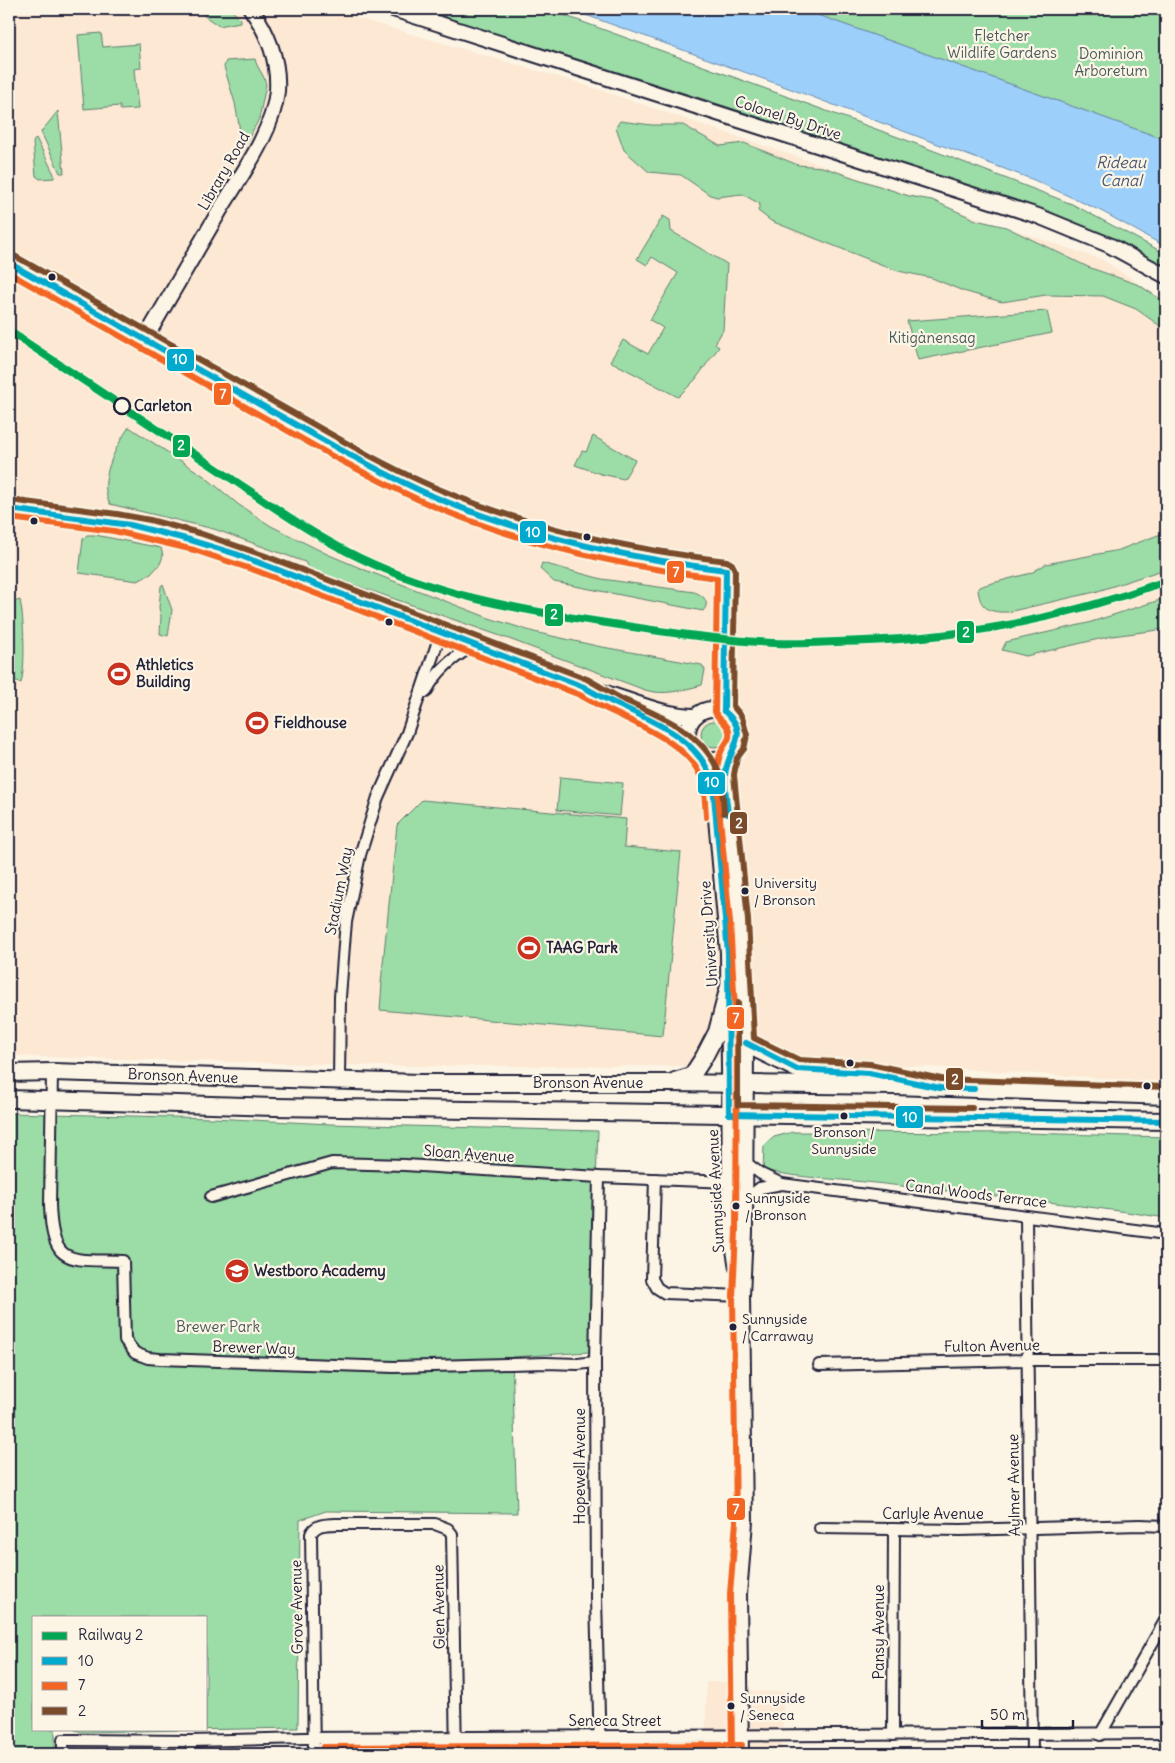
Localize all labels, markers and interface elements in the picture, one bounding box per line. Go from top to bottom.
park label: Fletcher Wildlife Gardens [947,26,1057,62]
park label: Dominion Arboretum [1074,44,1148,80]
street label: Colonel By Drive [732,91,844,144]
street label: Library Road [193,128,254,213]
water label: Rideau Canal [1096,152,1148,190]
unlabelled marker [47,272,57,282]
park label: Kitigànensag [888,328,976,347]
line badge: 10 [166,348,195,372]
text: 10 [173,350,187,368]
line badge: 7 [213,382,232,406]
text: 7 [220,385,227,403]
place label: Carleton [134,396,192,415]
marker: Carleton [113,397,131,415]
line badge: 2 [172,434,191,458]
text: 2 [177,436,185,454]
unlabelled marker [29,516,39,526]
line badge: 10 [519,520,547,544]
text: 10 [526,523,540,541]
unlabelled marker [582,532,592,542]
line badge: 7 [666,560,685,584]
text: 7 [673,563,680,581]
line badge: 2 [544,603,564,627]
text: 2 [550,605,558,623]
unlabelled marker [384,617,394,627]
line badge: 2 [956,620,975,644]
text: 2 [962,623,970,641]
place label: Athletics Building [136,655,194,692]
sports icon: Athletics Building [106,661,132,687]
sports icon: Fieldhouse [244,710,270,736]
place label: Fieldhouse [274,713,347,732]
line badge: 10 [697,771,726,795]
text: 10 [705,773,719,791]
line badge: 2 [729,811,748,835]
text: 2 [735,814,743,832]
street label: Stadium Way [321,845,356,937]
place label: University / Bronson [754,874,817,909]
street label: University Drive [695,880,722,988]
marker: University / Bronson [740,886,750,896]
sports icon: TAAG Park [516,935,542,961]
place label: TAAG Park [546,938,618,957]
line badge: 7 [726,1006,745,1030]
text: 7 [733,1009,740,1027]
unlabelled marker [845,1058,855,1068]
street label: Bronson Avenue [127,1064,239,1087]
line badge: 2 [945,1067,964,1091]
text: 2 [951,1070,959,1088]
street label: Bronson Avenue [533,1073,643,1092]
unlabelled marker [1142,1081,1152,1091]
line badge: 10 [895,1105,924,1129]
text: 10 [903,1108,917,1126]
marker: Bronson / Sunnyside [839,1111,849,1121]
place label: Bronson / Sunnyside [811,1123,877,1158]
street label: Sunnyside Avenue [703,1129,728,1253]
street label: Sloan Avenue [423,1141,515,1166]
street label: Canal Woods Terrace [904,1175,1048,1212]
place label: Sunnyside / Bronson [745,1189,810,1224]
marker: Sunnyside / Bronson [731,1201,741,1211]
school or university icon: Westboro Academy [224,1258,250,1284]
place label: Westboro Academy [254,1261,386,1281]
place label: Sunnyside / Carraway [742,1310,814,1345]
park label: Brewer Park [176,1317,260,1336]
marker: Sunnyside / Carraway [728,1322,738,1332]
street label: Fulton Avenue [944,1335,1040,1356]
street label: Brewer Way [212,1337,296,1358]
street label: Hopewell Avenue [570,1408,589,1524]
street label: Aylmer Avenue [1003,1433,1024,1537]
line badge: 7 [726,1497,746,1521]
text: 7 [733,1500,740,1518]
street label: Carlyle Avenue [882,1504,984,1523]
street label: Grove Avenue [286,1560,307,1654]
street label: Glen Avenue [428,1564,449,1650]
street label: Pansy Avenue [869,1584,888,1680]
legend [32,1616,208,1730]
text: Railway 2 [78,1625,143,1644]
text: 10 [78,1651,94,1670]
text: 7 [78,1675,85,1694]
place label: Sunnyside / Seneca [740,1689,805,1724]
scale bar [982,1698,1074,1730]
text: 2 [78,1701,86,1720]
marker: Sunnyside / Seneca [726,1701,736,1711]
text: 50 m [990,1705,1025,1724]
street label: Seneca Street [569,1711,661,1730]

